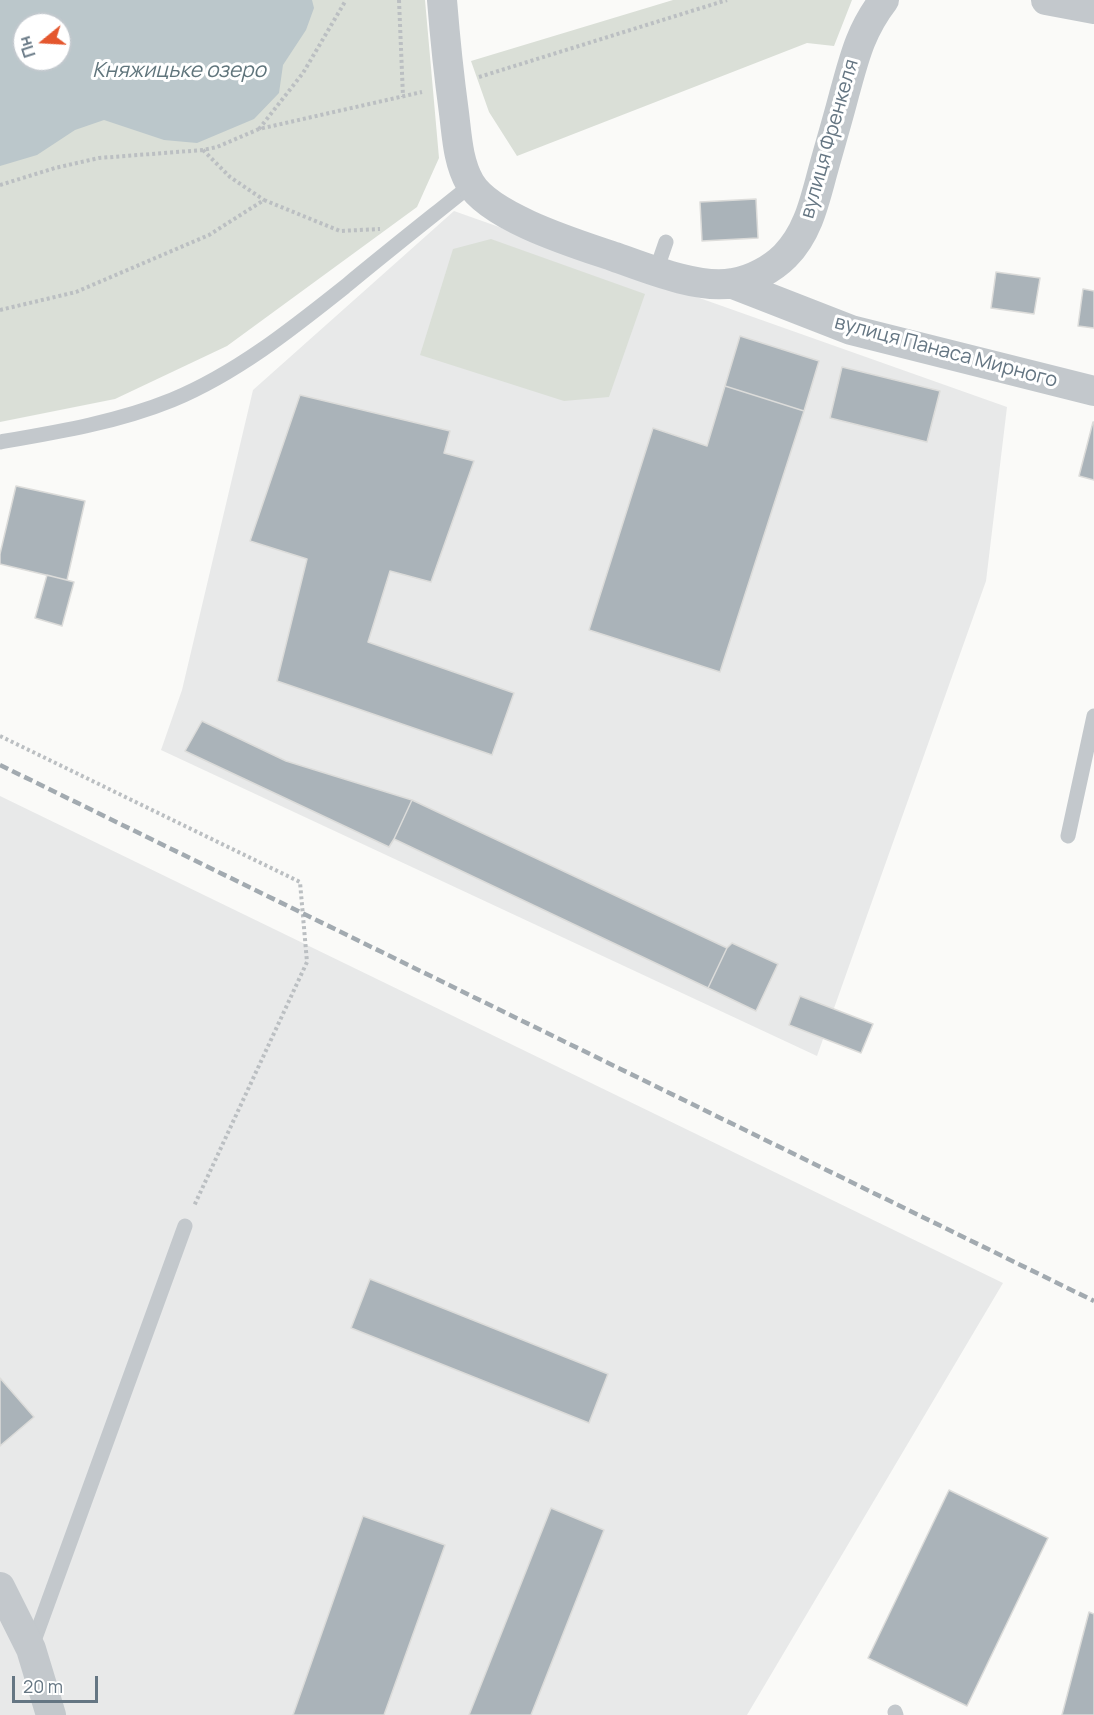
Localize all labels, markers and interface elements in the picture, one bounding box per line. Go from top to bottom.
north arrow [12,12,72,72]
text: Пн [13,33,41,61]
street label: вулиця Френкеля [796,57,864,221]
water label: Княжицьке озеро [92,58,266,84]
street label: вулиця Панаса Мирного [832,311,1060,393]
scale bar [15,1664,100,1702]
text: 20 m [23,1674,63,1698]

